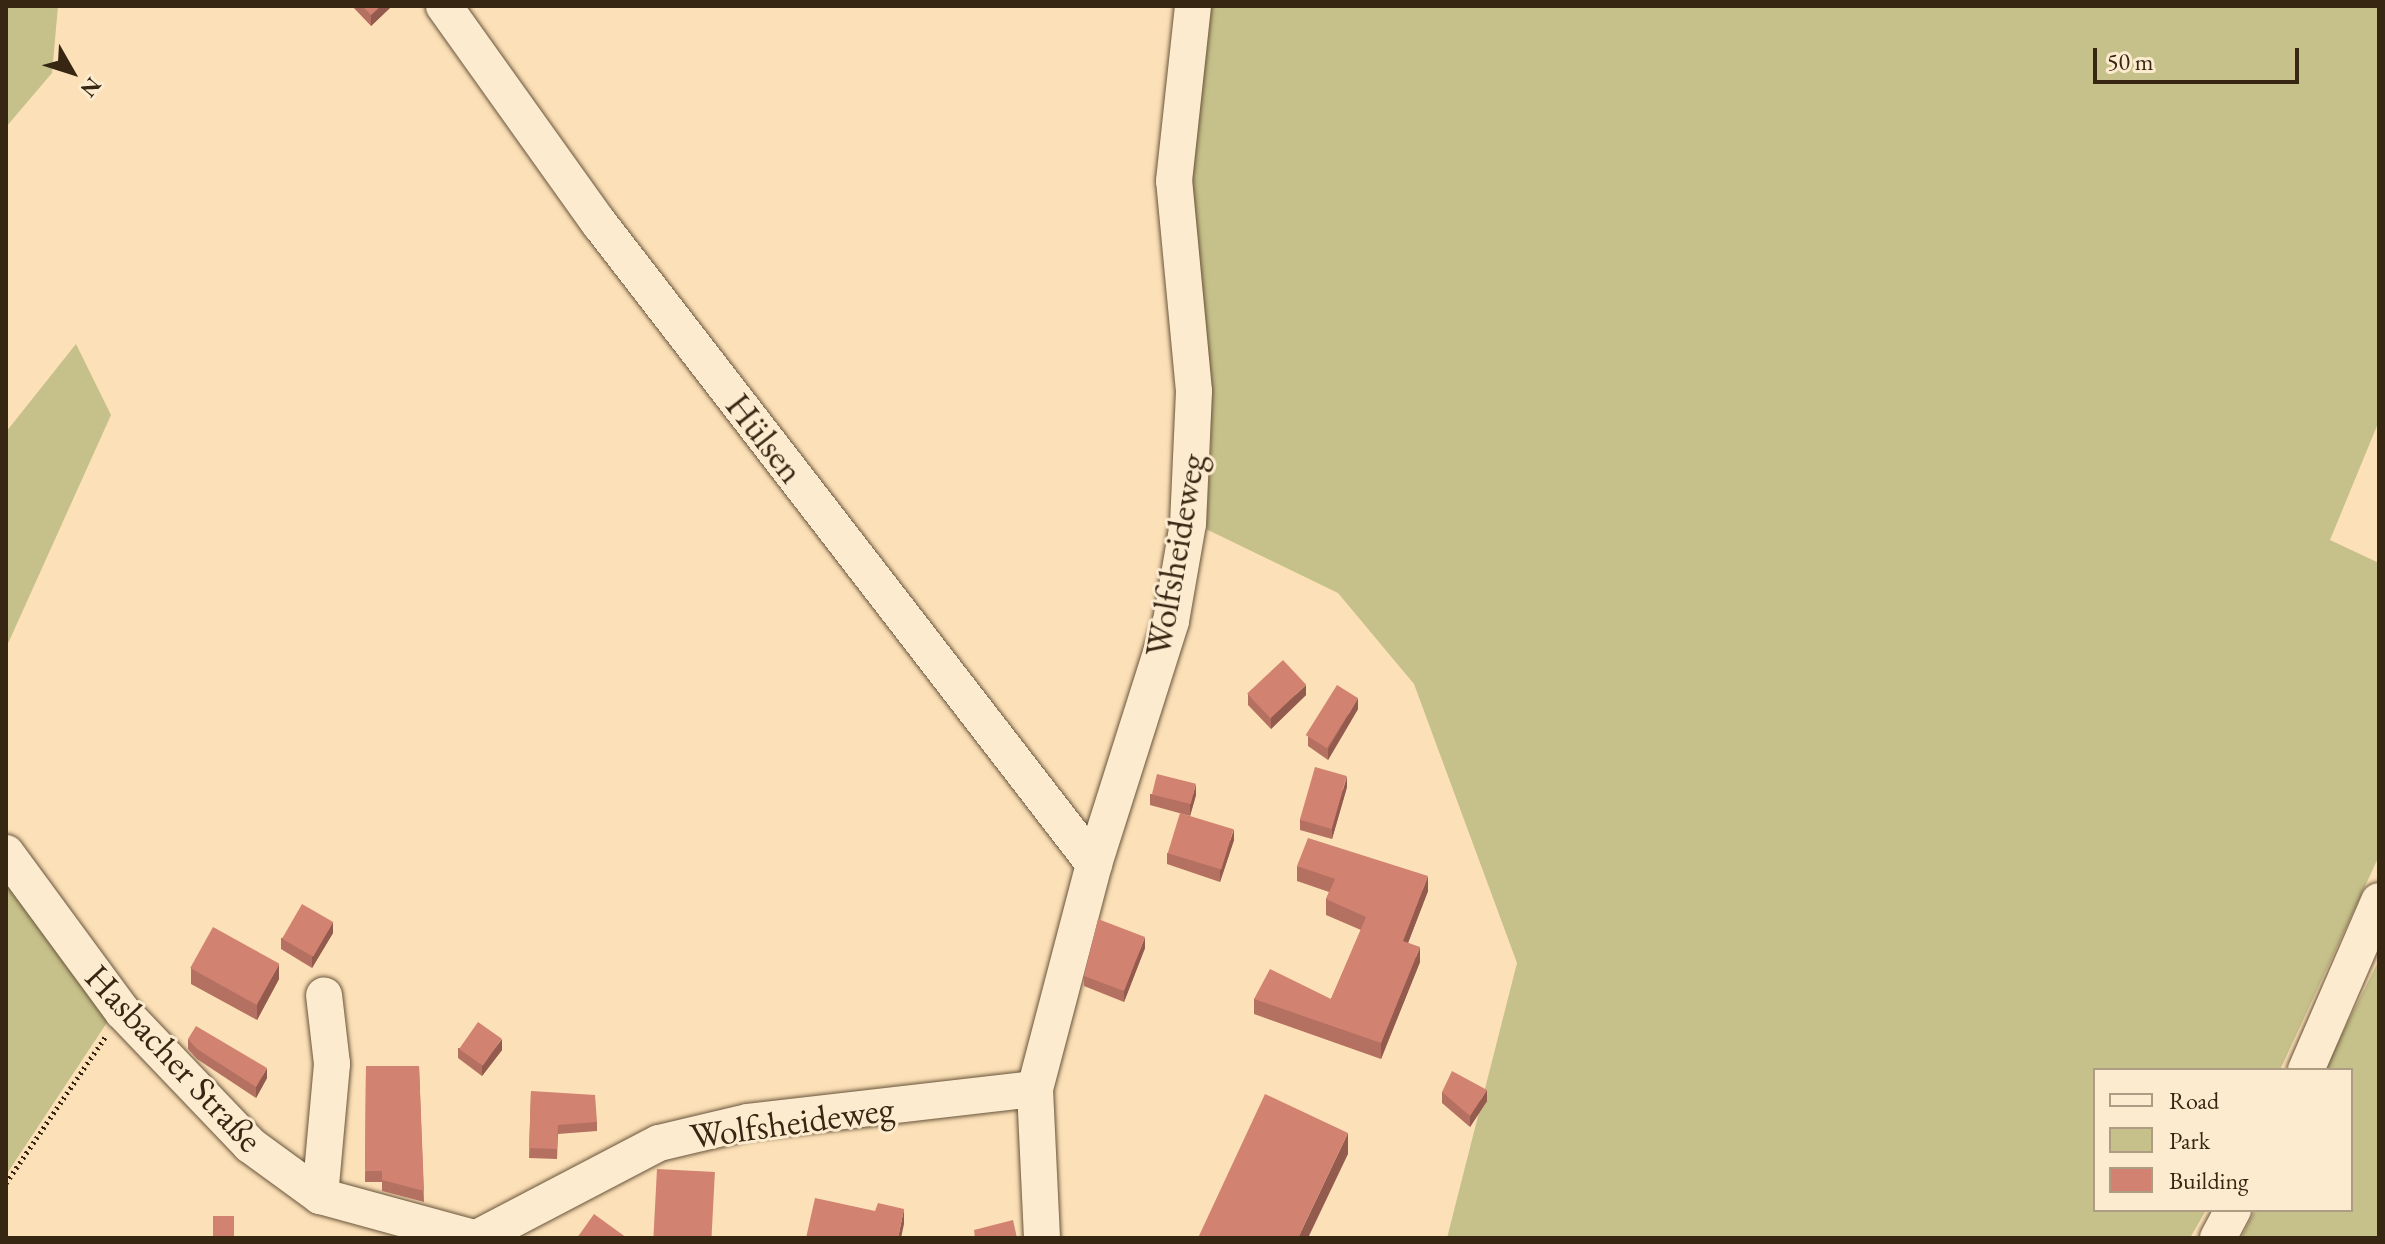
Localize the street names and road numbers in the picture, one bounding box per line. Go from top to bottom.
street label: Hülsen [717,385,813,491]
street label: Wolfsheideweg [1136,450,1214,660]
street label: Hasbacher Straße [76,955,272,1161]
street label: Wolfsheideweg [687,1086,897,1158]

